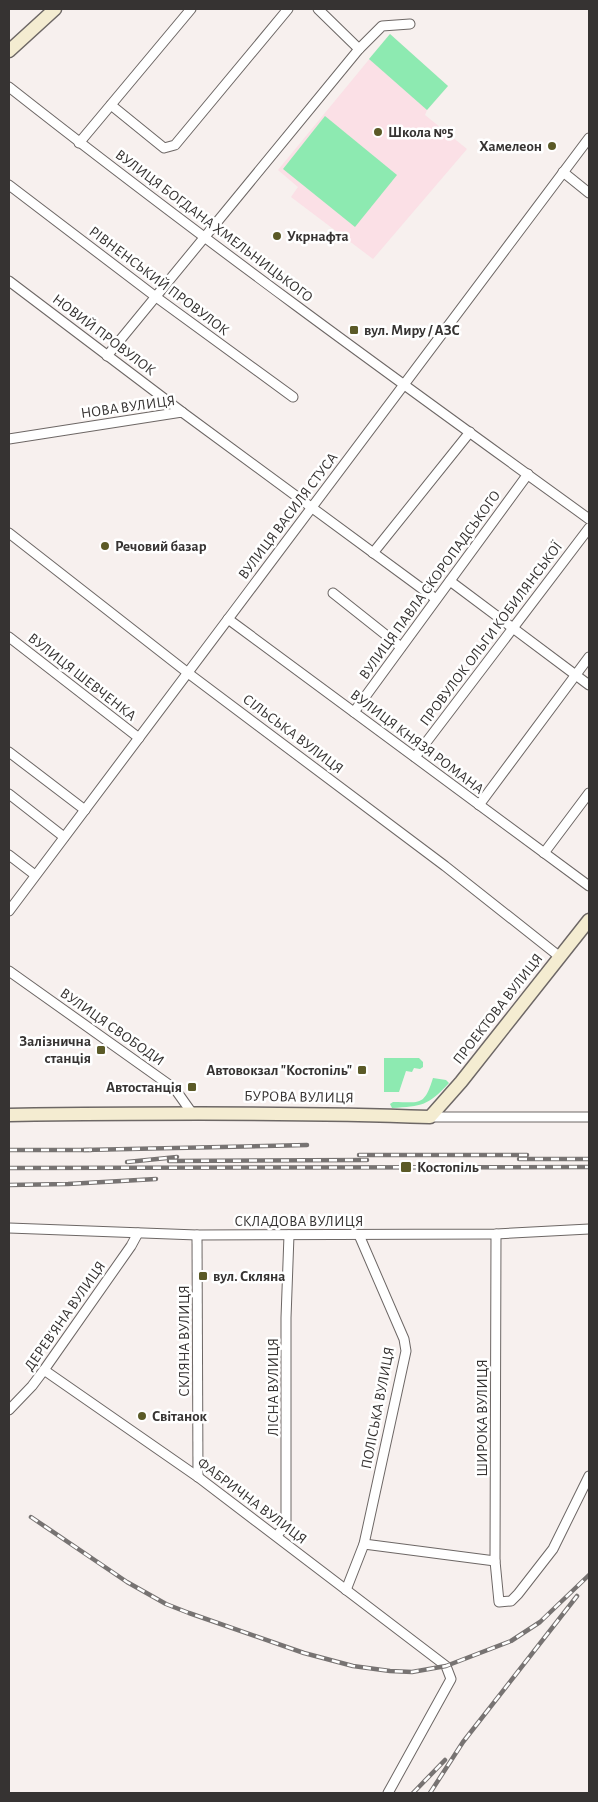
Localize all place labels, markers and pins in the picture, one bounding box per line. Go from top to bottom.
place label: Школа №5 [388,125,453,140]
marker: Школа №5 [372,126,384,138]
place label: Хамелеон [479,139,542,154]
marker: Хамелеон [546,140,558,152]
place label: Укрнафта [287,229,349,244]
marker: Укрнафта [271,230,283,242]
place label: вул. Миру / АЗС [364,323,460,338]
marker: вул. Миру / АЗС [348,324,360,336]
place label: Речовий базар [115,539,207,554]
marker: Речовий базар [99,540,111,552]
place label: Залізнична станція [19,1034,91,1066]
marker: Залізнична станція [95,1044,107,1056]
place label: Автовокзал "Костопіль" [206,1063,352,1078]
marker: Автовокзал "Костопіль" [356,1064,368,1076]
place label: Автостанція [106,1080,182,1095]
marker: Автостанція [186,1081,198,1093]
marker: Костопіль [399,1160,413,1174]
place label: Костопіль [417,1160,479,1175]
place label: вул. Скляна [213,1269,285,1284]
marker: вул. Скляна [197,1270,209,1282]
place label: Світанок [152,1409,208,1424]
marker: Світанок [136,1410,148,1422]

